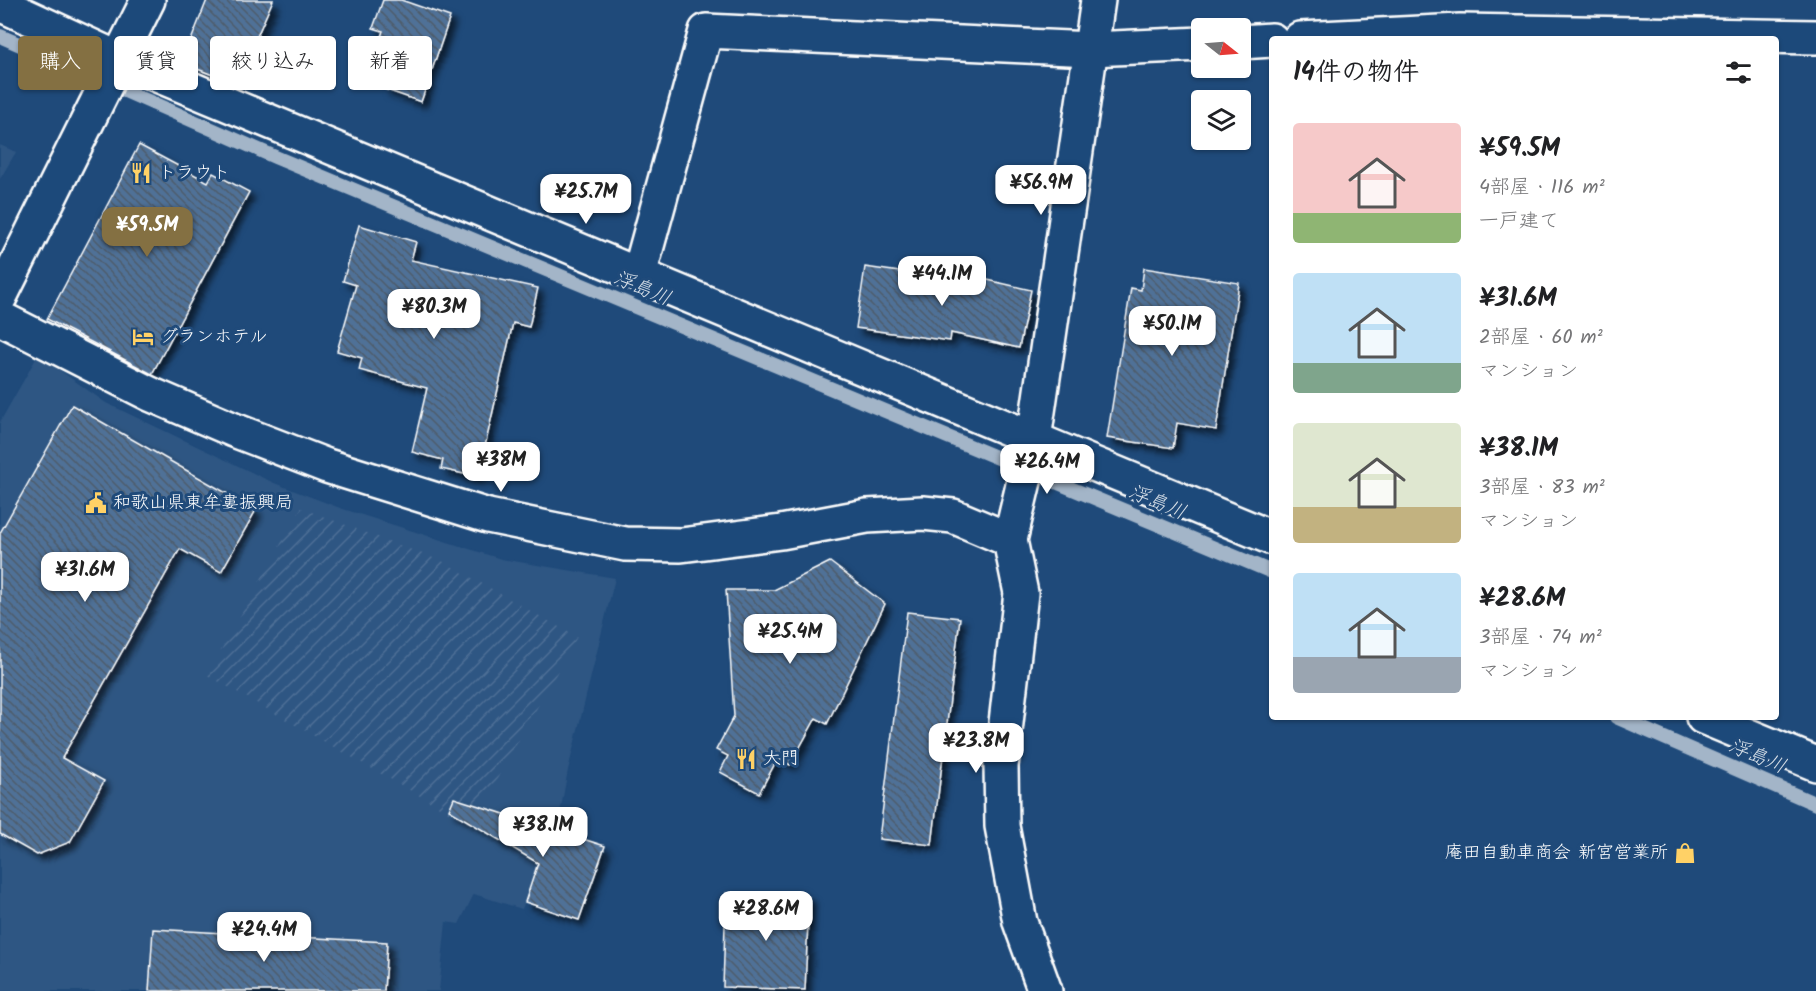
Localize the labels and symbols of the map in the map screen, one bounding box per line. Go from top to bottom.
north arrow [1191,18,1251,78]
place label: トラウト [158,159,230,188]
restaurant icon: トラウト [129,161,153,185]
pin: ¥56.9M [992,165,1090,216]
pin: ¥25.7M [537,174,635,225]
pin: ¥59.5M [98,207,196,258]
pin: ¥44.1M [893,256,991,307]
water label: 浮島川 [608,263,676,315]
pin: ¥80.3M [385,289,483,340]
pin: ¥50.1M [1123,306,1221,357]
place label: グランホテル [160,323,267,352]
hotel icon: グランホテル [131,325,155,349]
pin: ¥38M [465,442,537,493]
pin: ¥26.4M [998,444,1096,495]
water label: 浮島川 [1123,477,1191,529]
place label: 和歌山県東牟婁振興局 [113,489,293,518]
public building icon: 和歌山県東牟婁振興局 [84,491,108,515]
pin: ¥31.6M [36,552,134,603]
pin: ¥25.4M [741,614,839,665]
pin: ¥23.8M [927,723,1025,774]
water label: 浮島川 [1723,731,1791,783]
place label: 大門 [763,745,799,774]
restaurant icon: 大門 [734,747,758,771]
pin: ¥38.1M [494,807,592,858]
place label: 庵田自動車商会 新宮営業所 [1445,839,1668,868]
shop icon: 庵田自動車商会 新宮営業所 [1673,841,1697,865]
pin: ¥28.6M [717,891,815,942]
pin: ¥24.4M [215,912,313,963]

